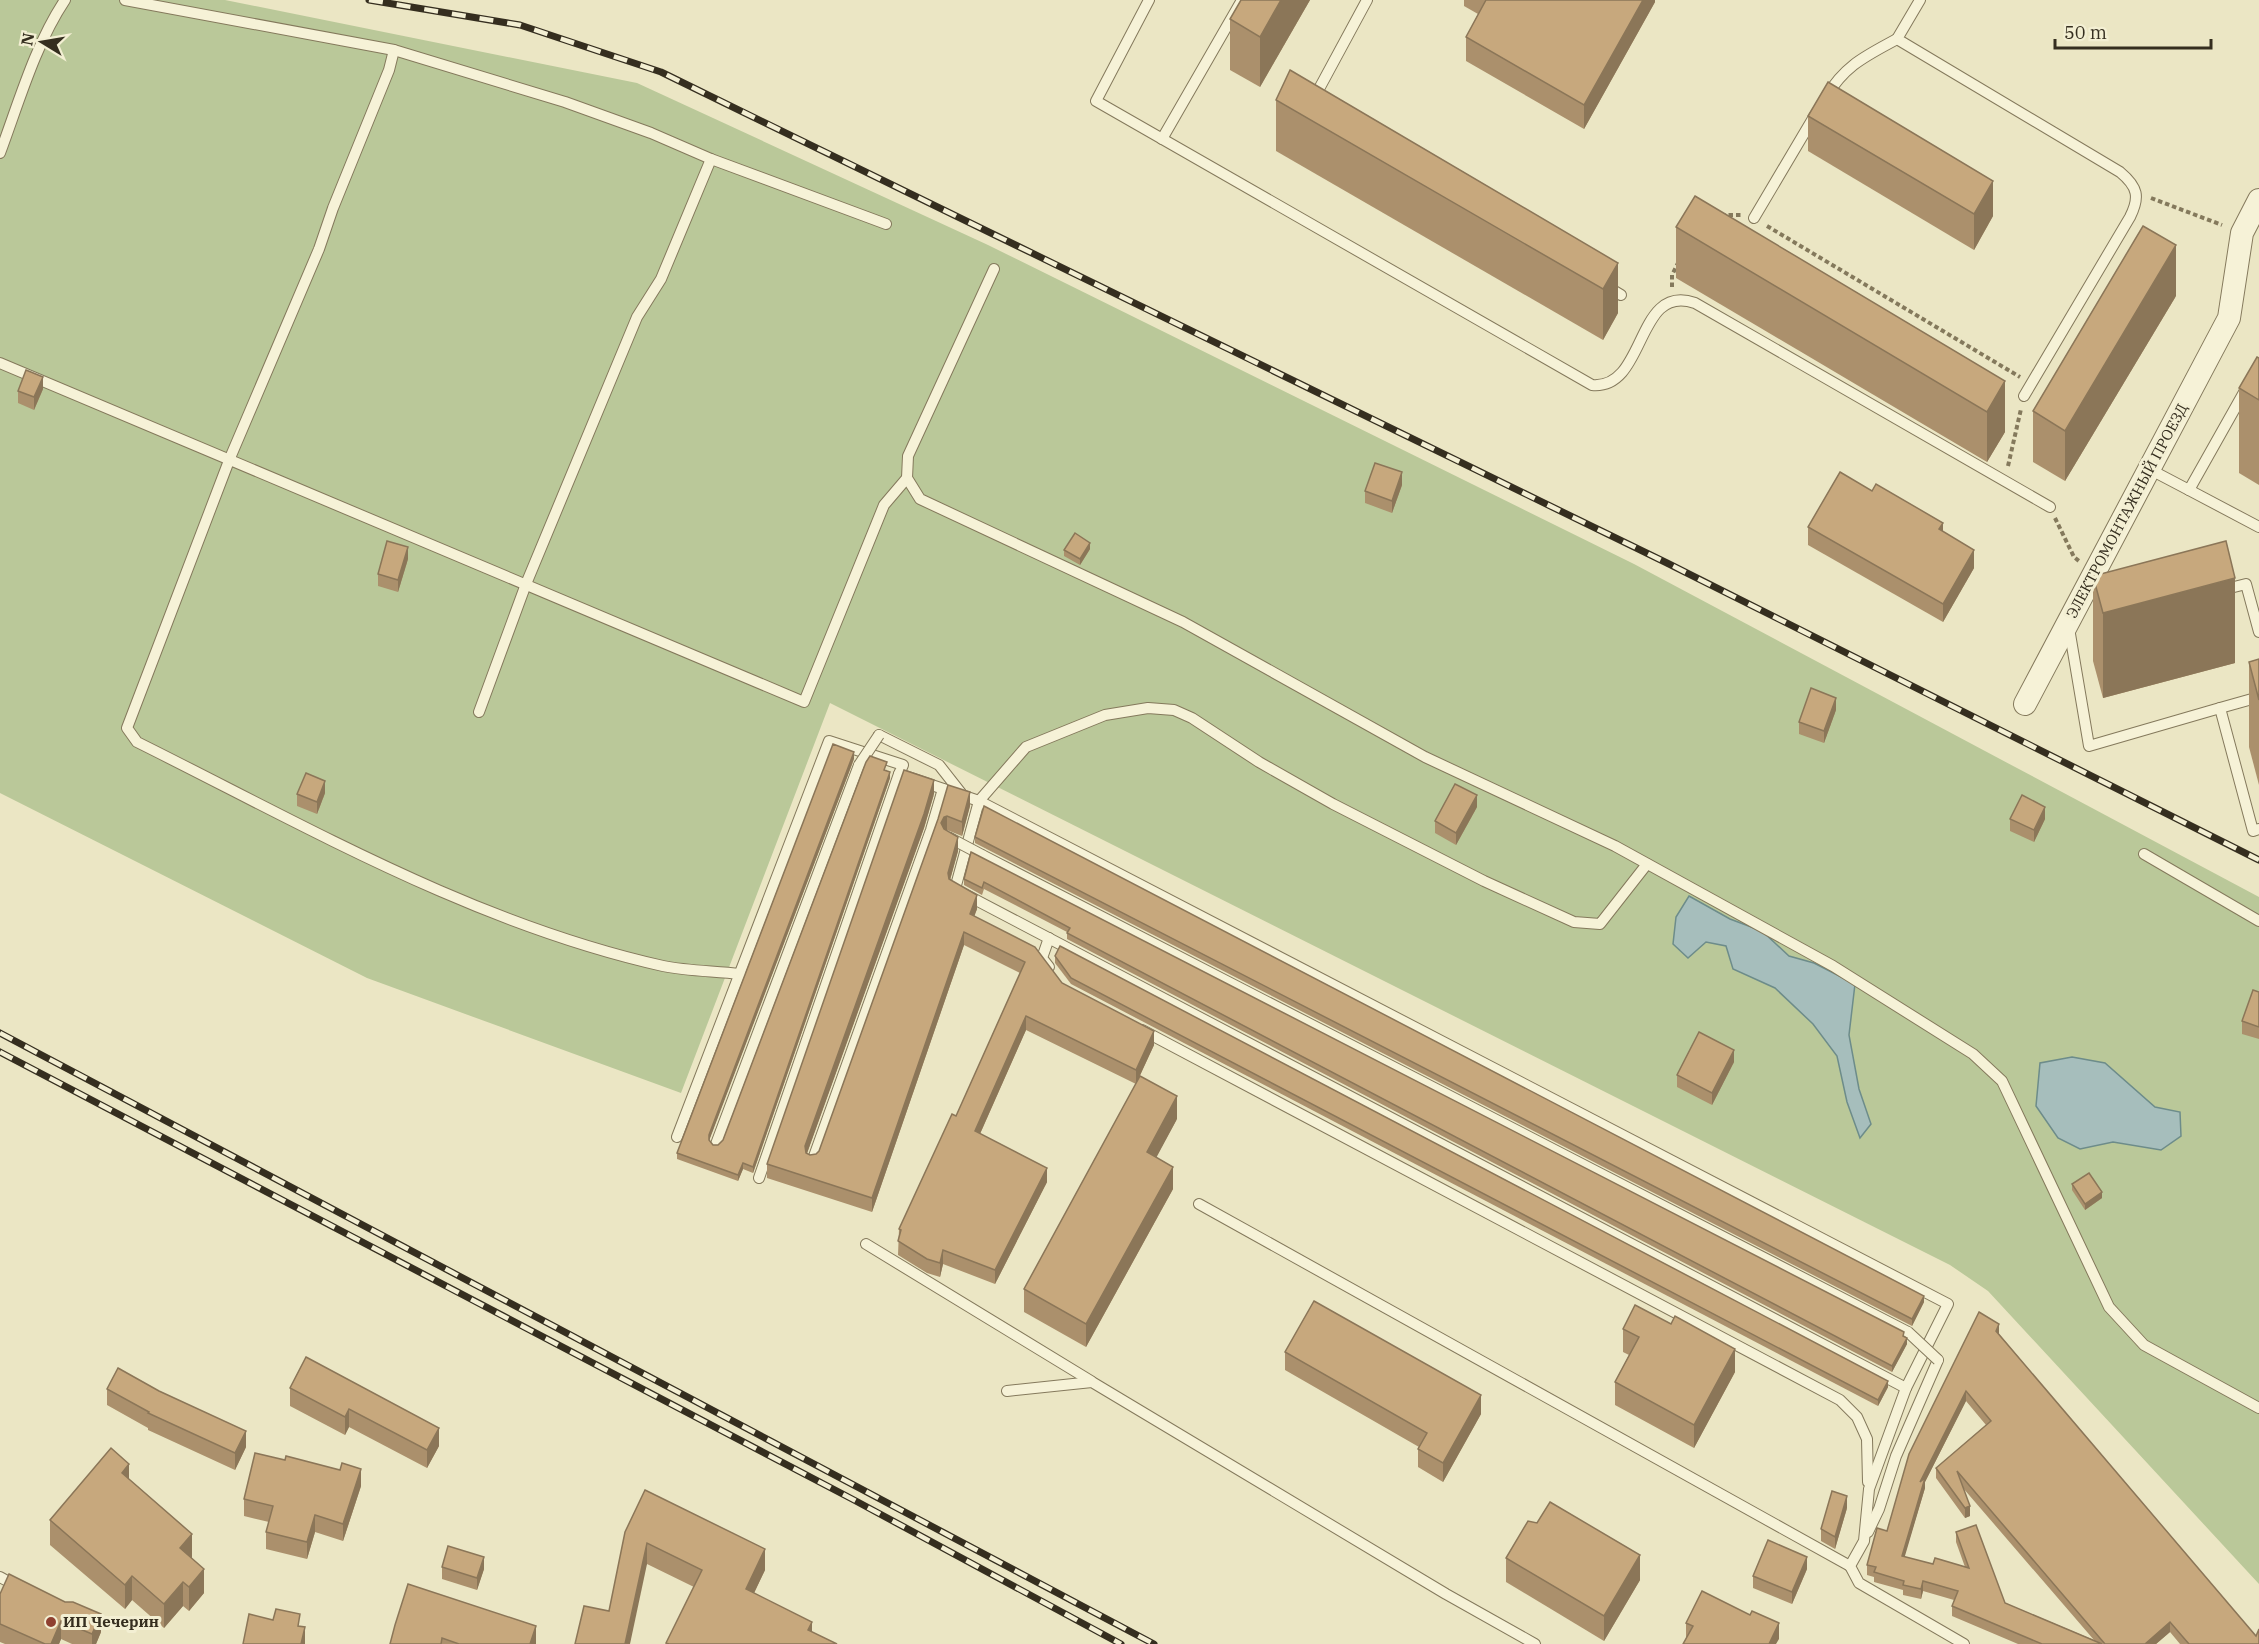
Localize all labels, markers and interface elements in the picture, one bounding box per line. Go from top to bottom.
north arrow [12,12,72,72]
scale bar [2055,12,2211,50]
text: 50 m [2064,21,2107,44]
text: N [16,31,38,47]
street label: ЭЛЕКТРОМОНТАЖНЫЙ ПРОЕЗД [2062,400,2191,621]
place label: ИП Чечерин [63,1612,159,1631]
marker: ИП Чечерин [44,1615,58,1629]

